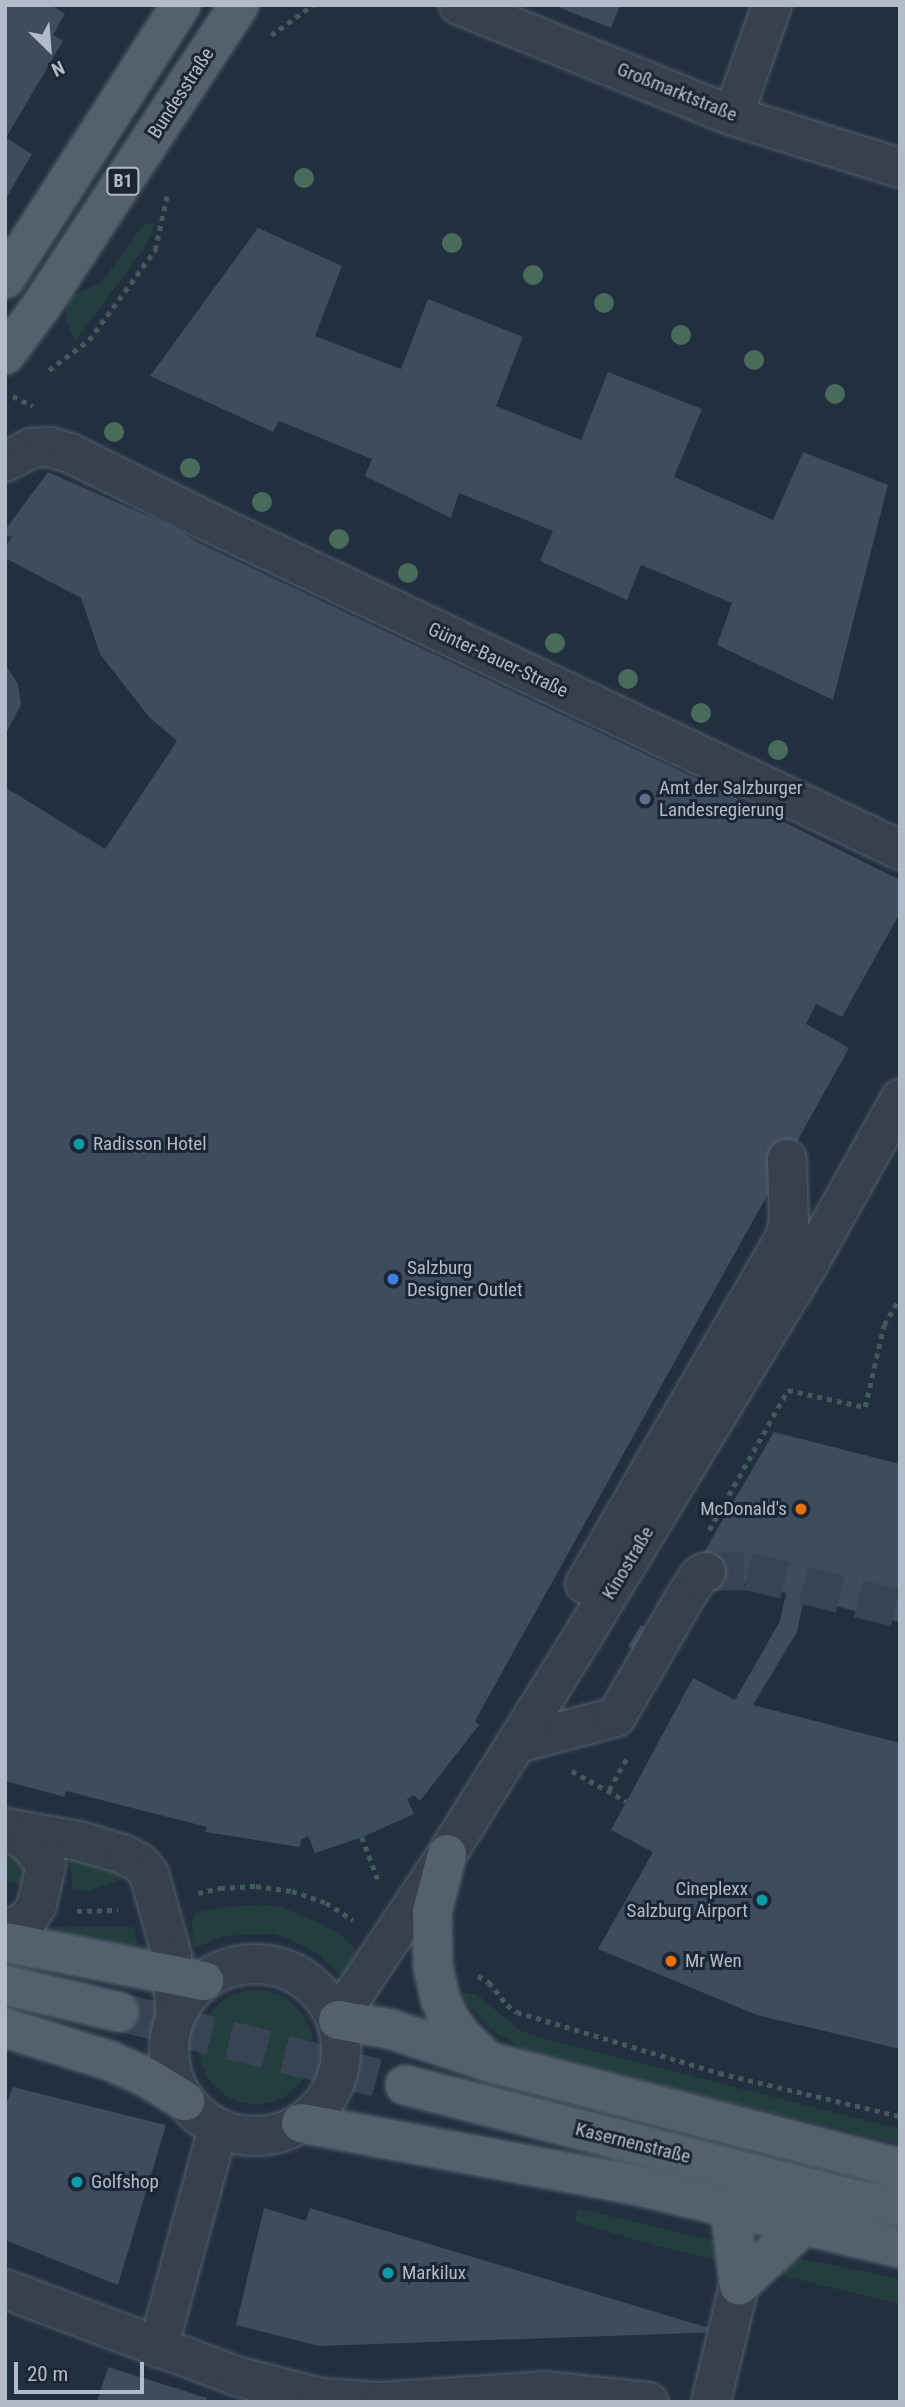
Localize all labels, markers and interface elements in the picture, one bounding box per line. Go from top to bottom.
north arrow [14,14,84,84]
street label: Bundesstraße [143,43,219,143]
text: N [48,56,68,81]
street label: Großmarktstraße [614,58,740,126]
road number: B1 [106,166,140,196]
street label: Günter-Bauer-Straße [425,618,571,702]
place label: Amt der Salzburger Landesregierung [659,777,803,821]
marker: Amt der Salzburger Landesregierung [637,791,653,807]
place label: Radisson Hotel [93,1133,207,1155]
marker: Radisson Hotel [71,1136,87,1152]
place label: Salzburg Designer Outlet [407,1257,523,1301]
marker: Salzburg Designer Outlet [385,1271,401,1287]
place label: McDonald's [700,1498,787,1520]
marker: McDonald's [793,1501,809,1517]
street label: Kinostraße [597,1522,659,1604]
place label: Cineplexx Salzburg Airport [627,1878,748,1922]
marker: Cineplexx Salzburg Airport [754,1892,770,1908]
place label: Mr Wen [685,1950,742,1972]
marker: Mr Wen [663,1953,679,1969]
street label: Kasernenstraße [573,2118,693,2168]
place label: Golfshop [91,2171,159,2193]
marker: Golfshop [69,2174,85,2190]
place label: Markilux [402,2262,466,2284]
marker: Markilux [380,2265,396,2281]
scale bar [18,2348,147,2392]
text: 20 m [27,2362,68,2386]

